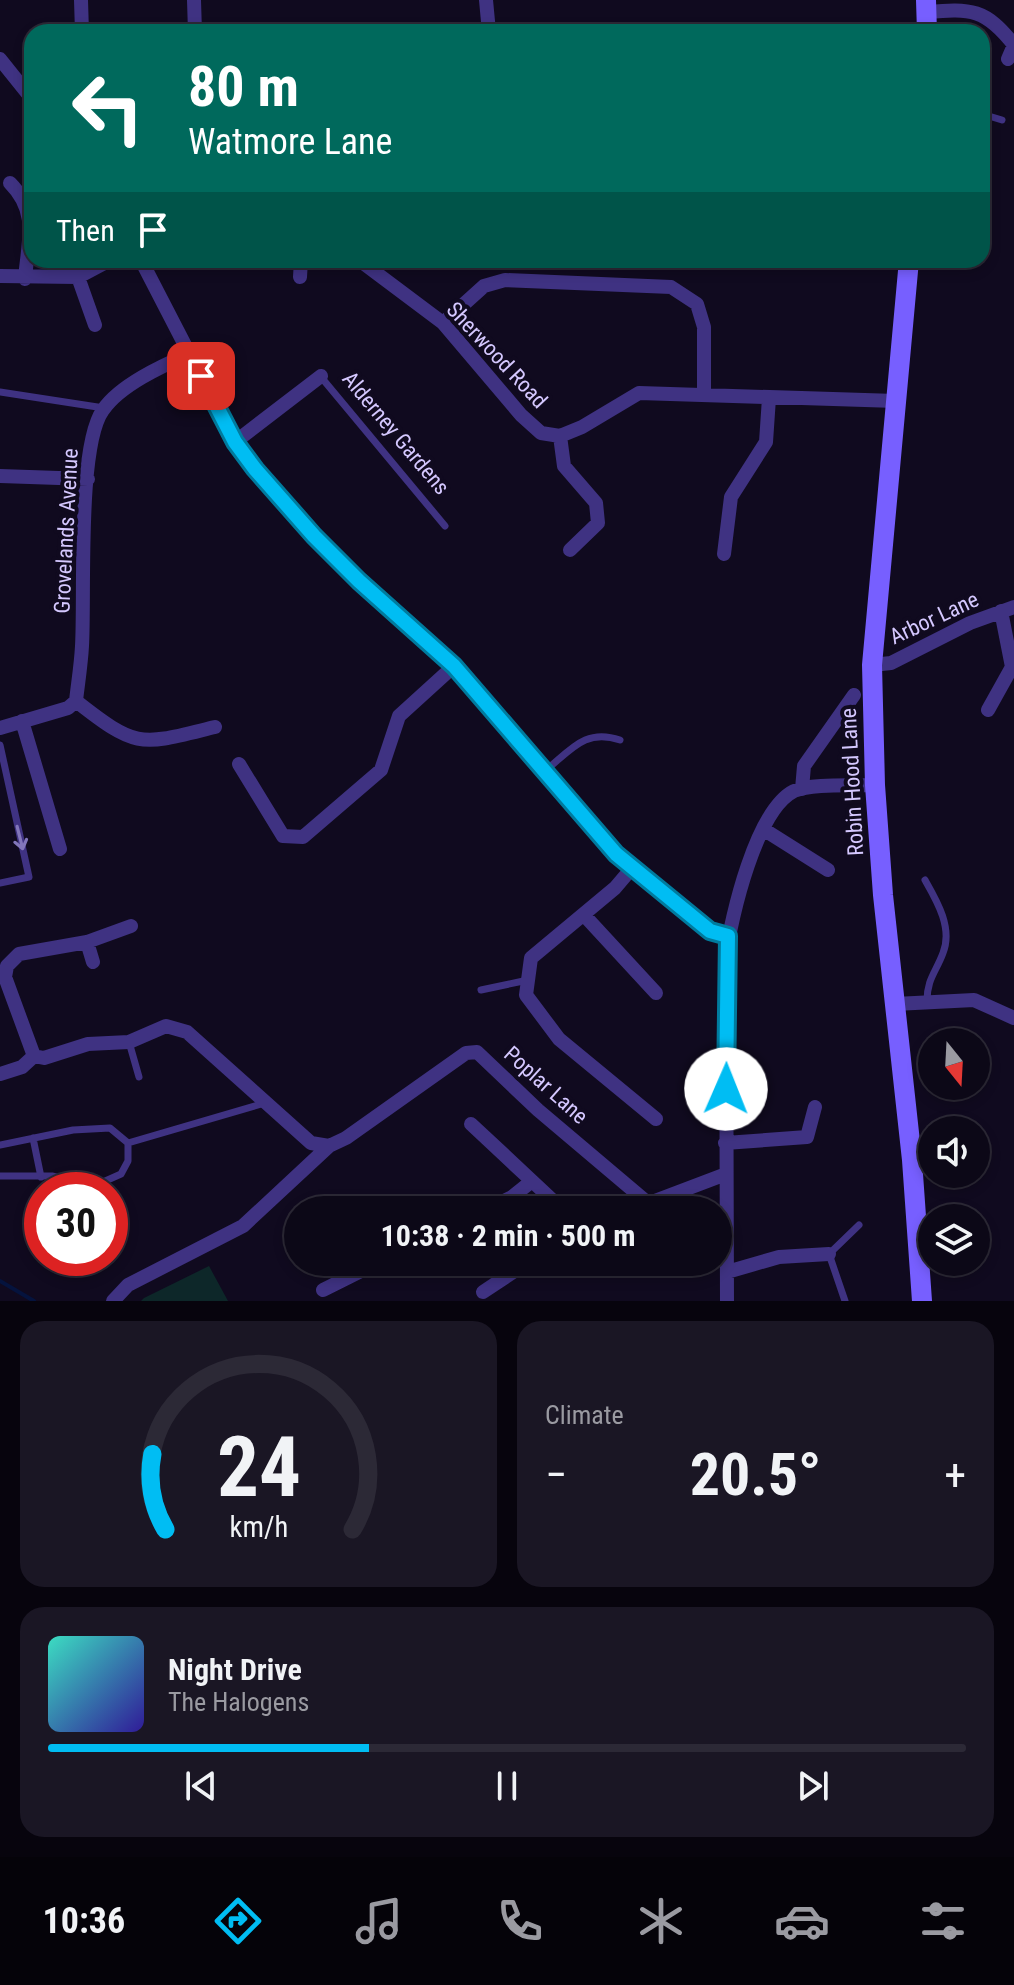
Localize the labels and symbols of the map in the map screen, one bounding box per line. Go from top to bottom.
street label: Sherwood Road [442,297,552,413]
pin [167,342,235,410]
street label: Alderney Gardens [337,366,455,500]
street label: Grovelands Avenue [49,448,83,614]
street label: Arbor Lane [886,587,982,649]
street label: Robin Hood Lane [836,707,868,857]
one-way arrow [14,825,29,851]
north arrow [918,1028,990,1100]
street label: Poplar Lane [499,1041,593,1129]
position arrow [684,1047,768,1131]
speed limit sign: 30 [24,1172,128,1276]

